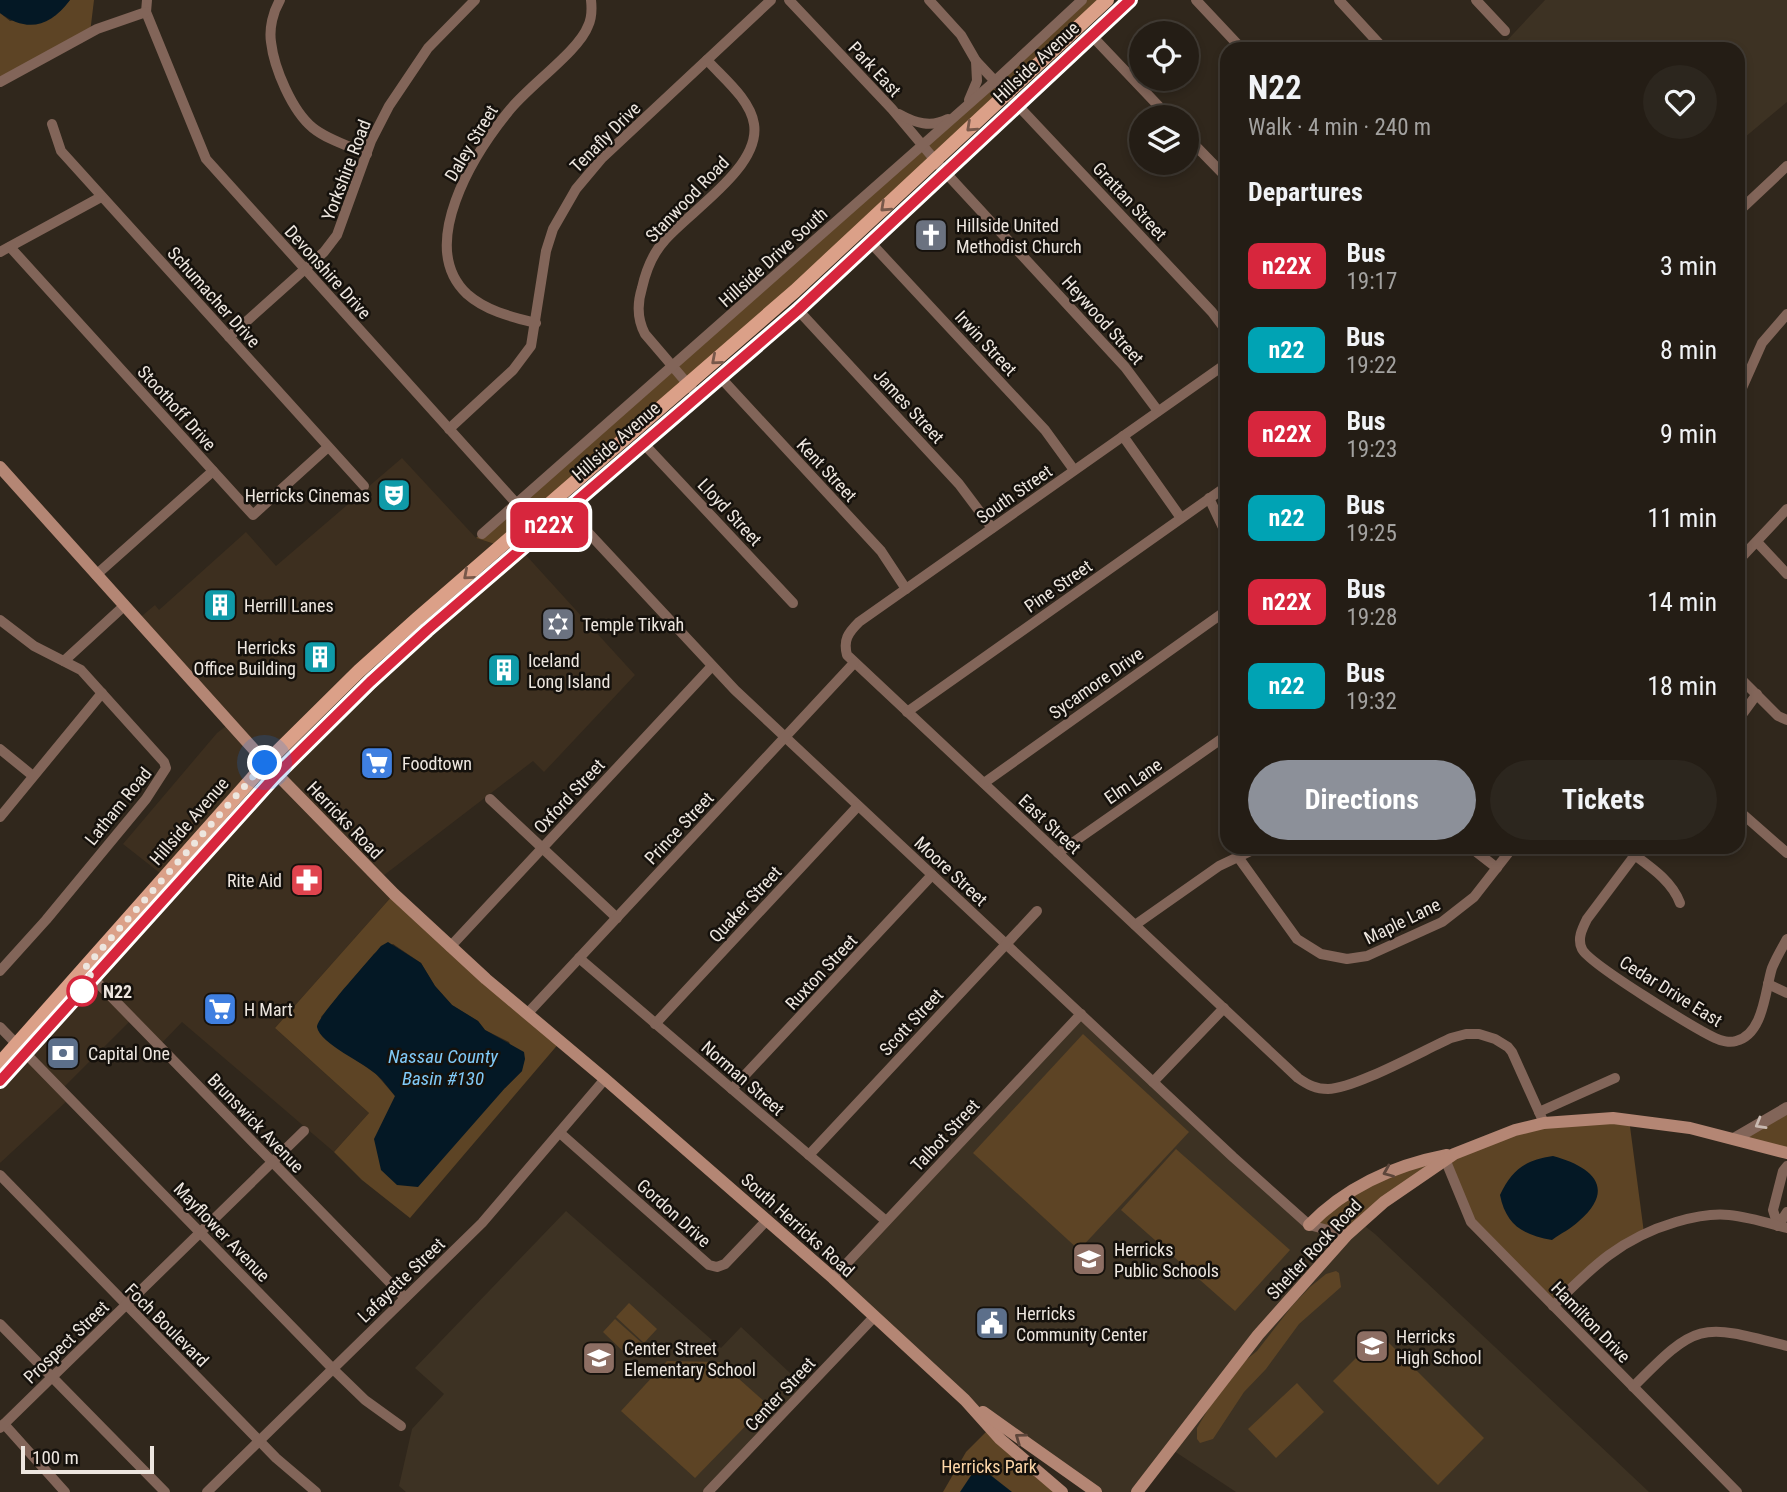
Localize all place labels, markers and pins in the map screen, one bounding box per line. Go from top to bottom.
place label: Hillside United Methodist Church [956,215,1082,257]
church icon: Hillside United Methodist Church [912,216,950,254]
theatre icon: Herricks Cinemas [375,476,413,514]
place label: Herricks Cinemas [245,485,370,506]
building icon: Herrill Lanes [201,586,239,624]
place label: Herrill Lanes [244,595,334,616]
synagogue icon: Temple Tikvah [539,605,577,643]
place label: Temple Tikvah [582,614,684,635]
place label: Herricks Office Building [193,637,296,679]
building icon: Herricks Office Building [301,638,339,676]
place label: Iceland Long Island [528,650,610,692]
building icon: Iceland Long Island [485,651,523,689]
supermarket icon: Foodtown [358,744,396,782]
place label: Foodtown [402,753,472,774]
pharmacy icon: Rite Aid [288,861,326,899]
place label: Rite Aid [227,870,282,891]
marker: N22 [67,976,97,1006]
place label: N22 [103,981,132,1002]
supermarket icon: H Mart [201,990,239,1028]
place label: H Mart [244,999,293,1020]
bank icon: Capital One [44,1034,82,1072]
place label: Capital One [88,1043,170,1064]
place label: Herricks Public Schools [1114,1239,1219,1281]
school or university icon: Herricks Public Schools [1070,1240,1108,1278]
place label: Herricks Community Center [1016,1303,1148,1345]
public building icon: Herricks Community Center [973,1304,1011,1342]
place label: Herricks High School [1396,1326,1482,1368]
school or university icon: Herricks High School [1353,1327,1391,1365]
place label: Center Street Elementary School [624,1338,756,1380]
school or university icon: Center Street Elementary School [580,1339,618,1377]

